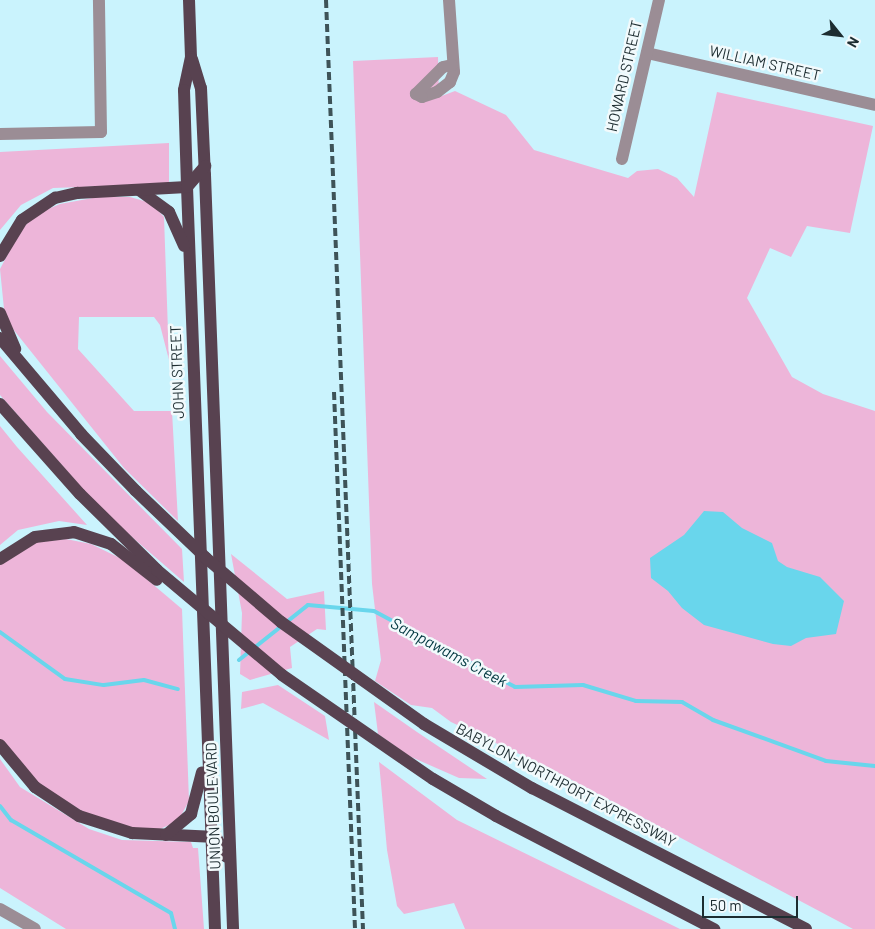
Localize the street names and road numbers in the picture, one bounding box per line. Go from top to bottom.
street label: HOWARD STREET [602,18,646,134]
street label: WILLIAM STREET [708,41,822,85]
street label: JOHN STREET [166,325,188,419]
street label: BABYLON-NORTHPORT EXPRESSWAY [453,719,679,851]
street label: UNION BOULEVARD [202,742,224,870]

